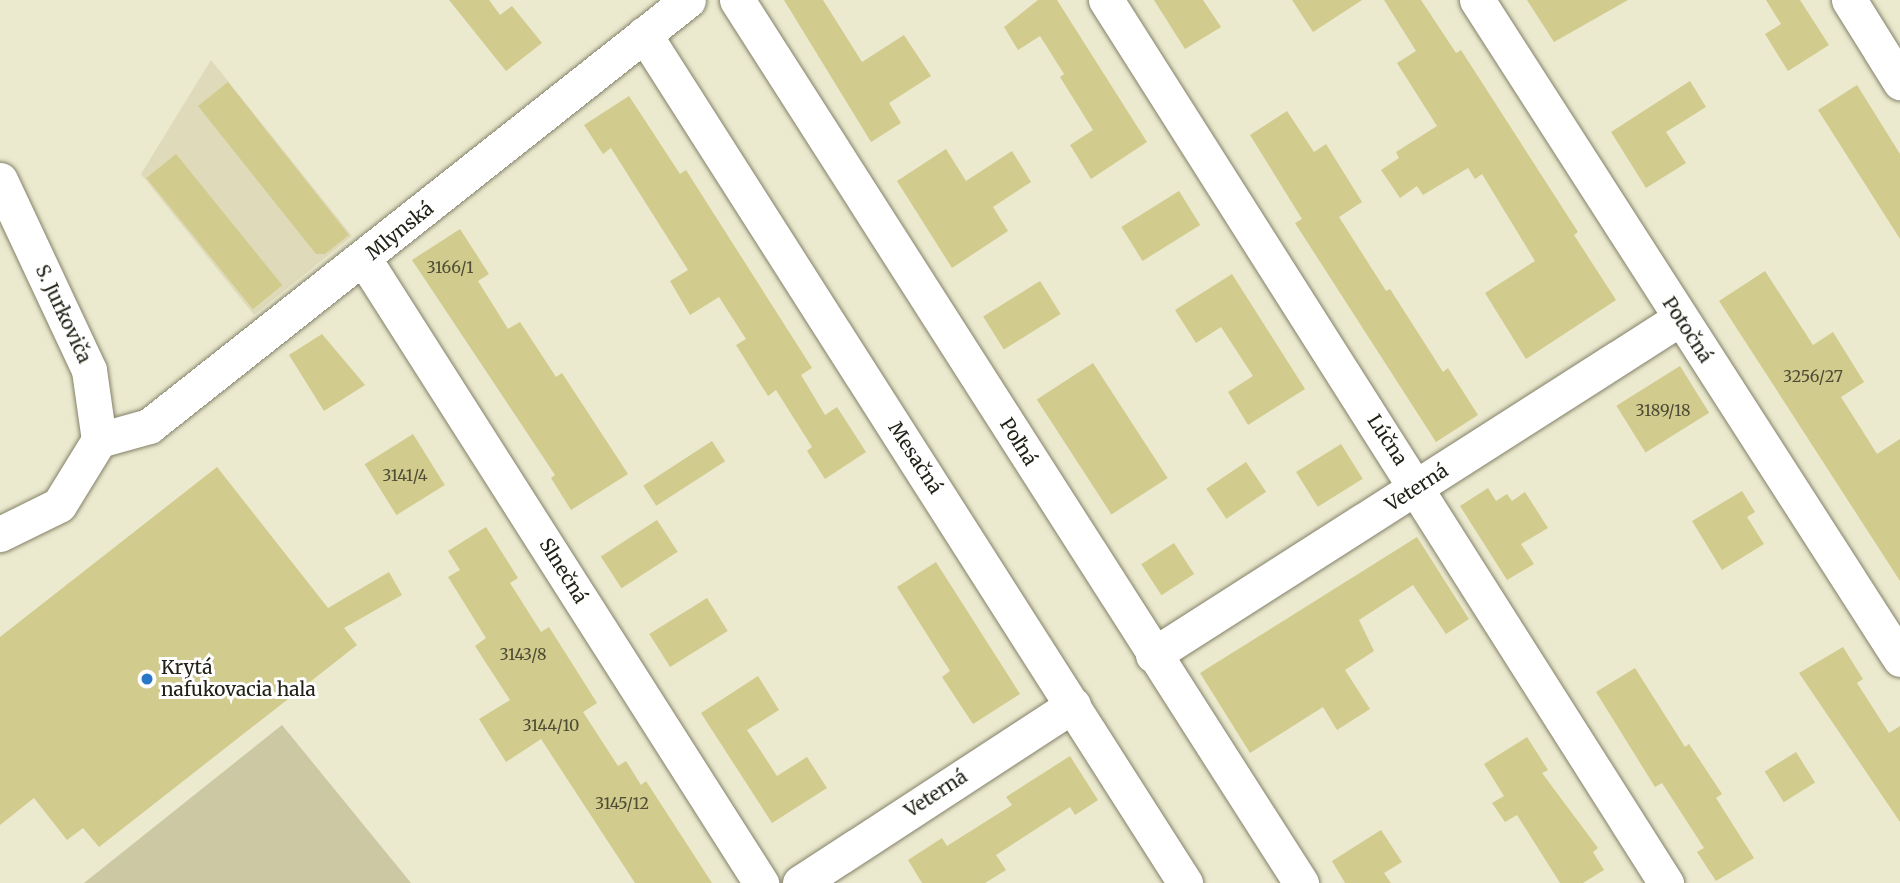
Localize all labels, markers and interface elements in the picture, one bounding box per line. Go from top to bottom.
street label: Mlynská [362,197,438,265]
house number: 3166/1 [427,257,473,277]
street label: S. Jurkoviča [30,261,96,367]
street label: Potočná [1657,293,1717,367]
house number: 3256/27 [1783,366,1843,386]
house number: 3189/18 [1635,400,1691,420]
street label: Lúčna [1362,410,1412,470]
street label: Poľná [995,414,1041,470]
street label: Mesačná [883,418,947,498]
street label: Veterná [1382,459,1452,517]
house number: 3141/4 [382,465,428,485]
street label: Slnečná [534,534,592,608]
house number: 3143/8 [500,644,546,664]
place label: Krytá nafukovacia hala [161,657,316,701]
marker: Krytá nafukovacia hala [139,671,155,687]
house number: 3144/10 [523,715,579,735]
street label: Veterná [901,765,971,823]
house number: 3145/12 [595,793,649,813]

